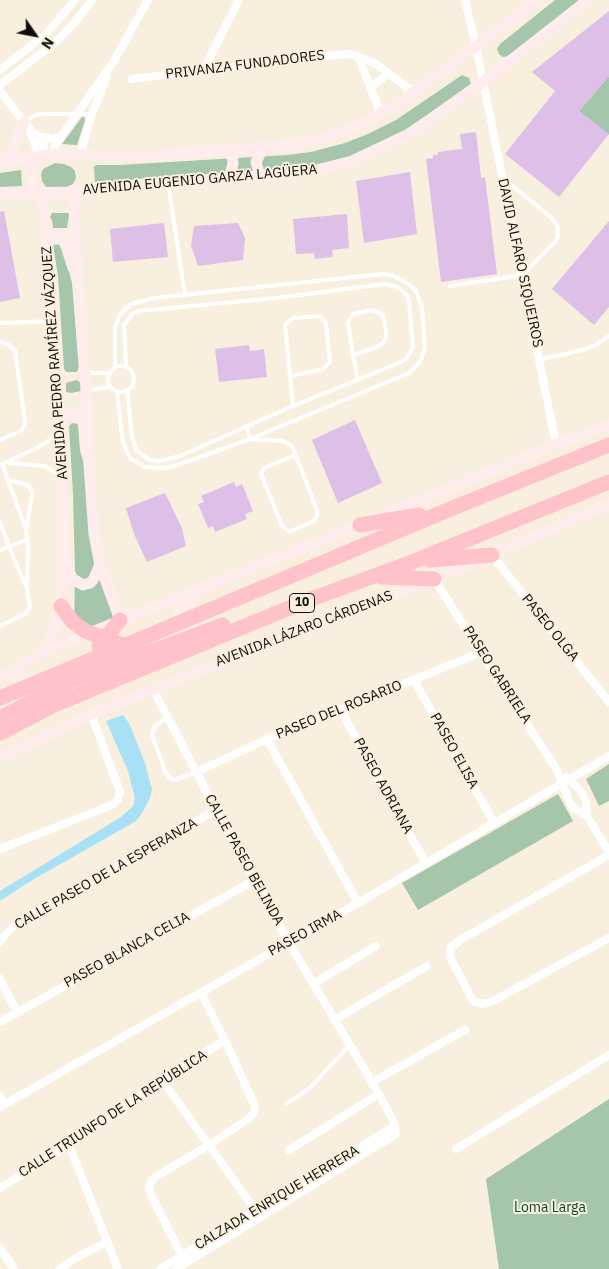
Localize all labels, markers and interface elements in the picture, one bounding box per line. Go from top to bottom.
north arrow [10,10,60,60]
text: N [37,34,58,52]
street label: PRIVANZA FUNDADORES [164,47,326,83]
street label: AVENIDA EUGENIO GARZA LAGÜERA [82,161,318,199]
street label: DAVID ALFARO SIQUEIROS [494,177,546,349]
street label: AVENIDA PEDRO RAMÍREZ VÁZQUEZ [38,246,72,480]
street label: AVENIDA LÁZARO CÁRDENAS [213,587,395,671]
street label: PASEO OLGA [518,591,582,665]
road number: 10 [290,594,314,612]
street label: PASEO GABRIELA [459,623,535,727]
street label: PASEO DEL ROSARIO [273,677,405,743]
street label: PASEO ELISA [426,710,482,792]
street label: PASEO ADRIANA [350,735,416,837]
street label: CALLE PASEO BELINDA [201,791,287,929]
street label: CALLE PASEO DE LA ESPERANZA [12,815,200,933]
street label: PASEO IRMA [265,906,345,960]
street label: PASEO BLANCA CELIA [61,908,193,992]
street label: CALLE TRIUNFO DE LA REPÚBLICA [16,1047,210,1181]
street label: CALZADA ENRIQUE HERRERA [192,1142,362,1254]
park label: Loma Larga [514,1200,586,1216]

